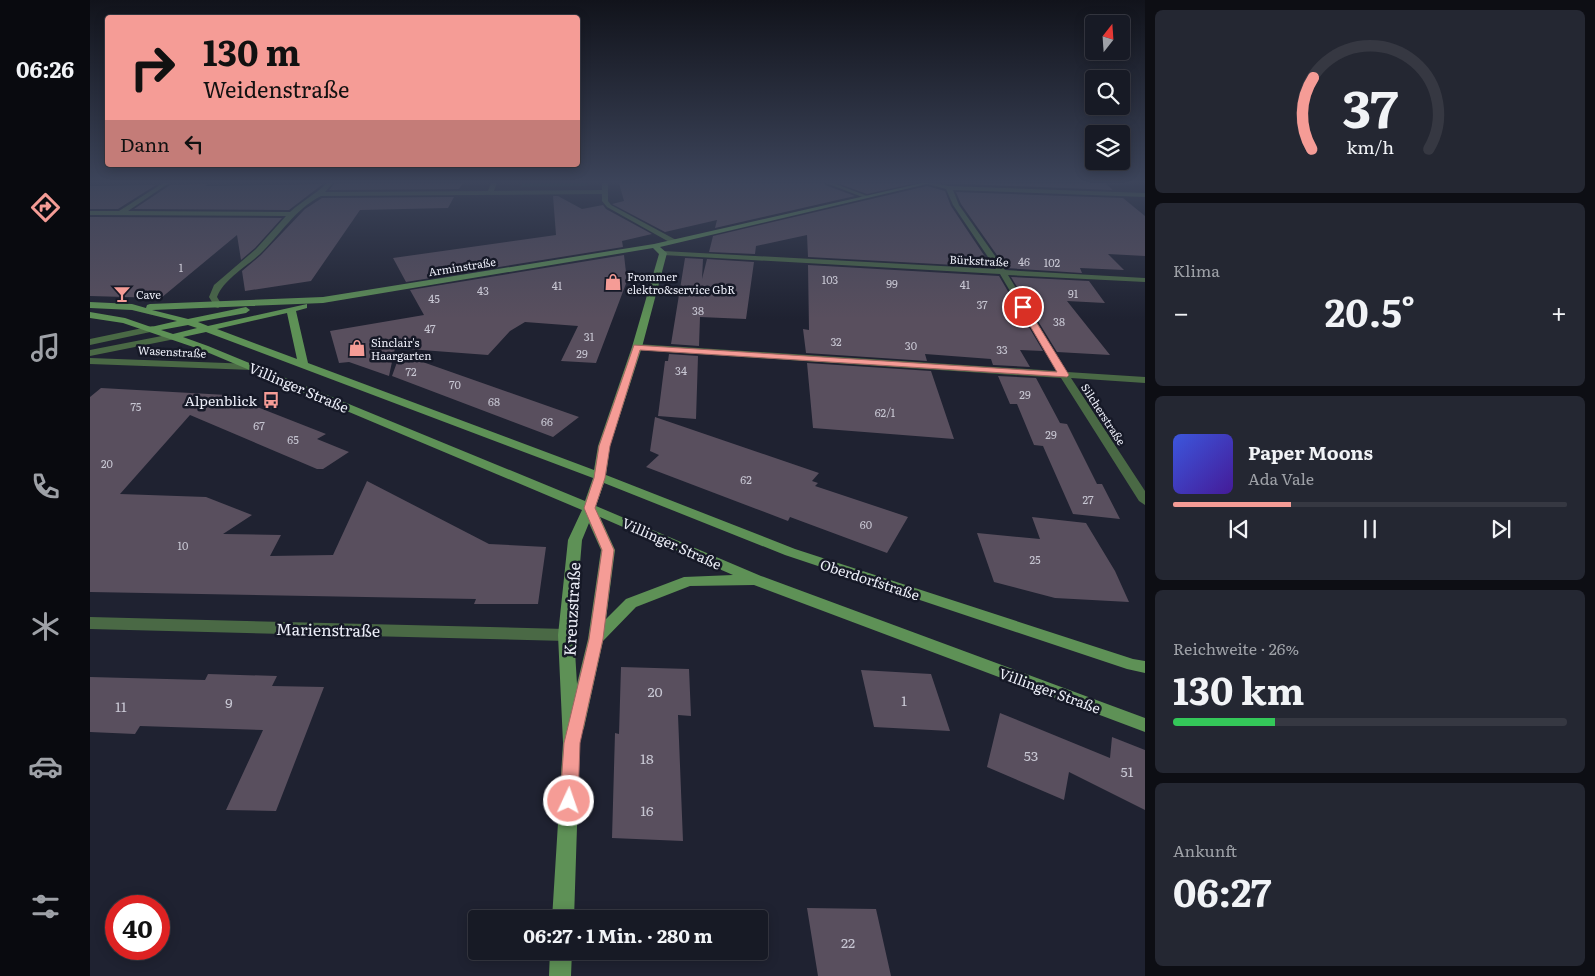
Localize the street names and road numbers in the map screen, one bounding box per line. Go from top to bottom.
street label: Bürkstraße [949,250,1009,270]
street label: Arminstraße [427,253,497,279]
street label: Wasenstraße [137,341,207,361]
street label: Villinger Straße [246,357,352,417]
street label: Silcherstraße [1078,380,1130,448]
street label: Villinger Straße [619,512,725,574]
street label: Oberdorfstraße [818,553,922,605]
street label: Kreuzstraße [557,561,585,657]
street label: Marienstraße [276,616,380,642]
street label: Villinger Straße [996,662,1104,718]

